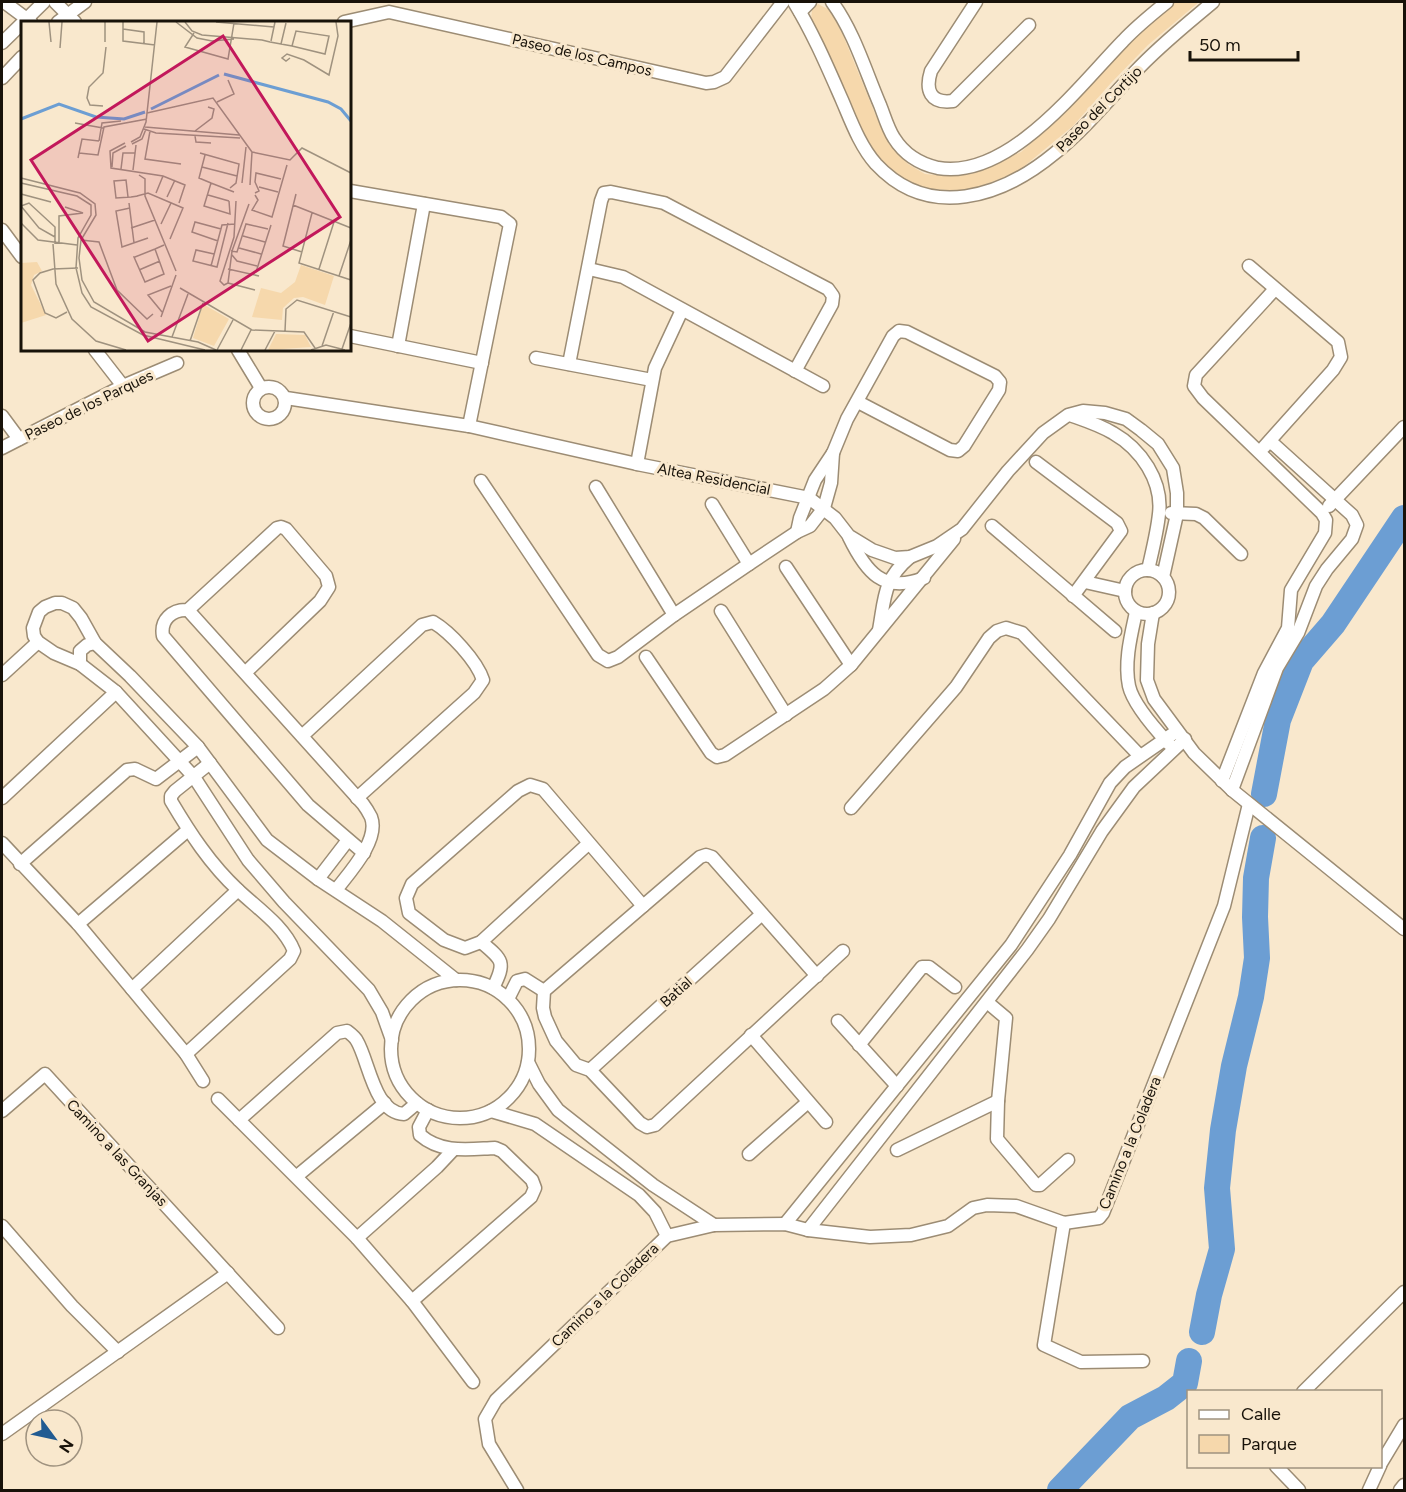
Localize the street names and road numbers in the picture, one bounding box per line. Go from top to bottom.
street label: Paseo de los Campos [510,30,654,80]
street label: Paseo del Cortijo [1052,62,1146,156]
street label: Paseo de los Parques [22,366,156,444]
street label: Altea Residencial [656,459,772,499]
street label: Batial [656,973,696,1011]
street label: Camino a la Coladera [1095,1074,1165,1212]
street label: Camino a las Granjas [63,1096,171,1210]
street label: Camino a la Coladera [548,1239,662,1351]

